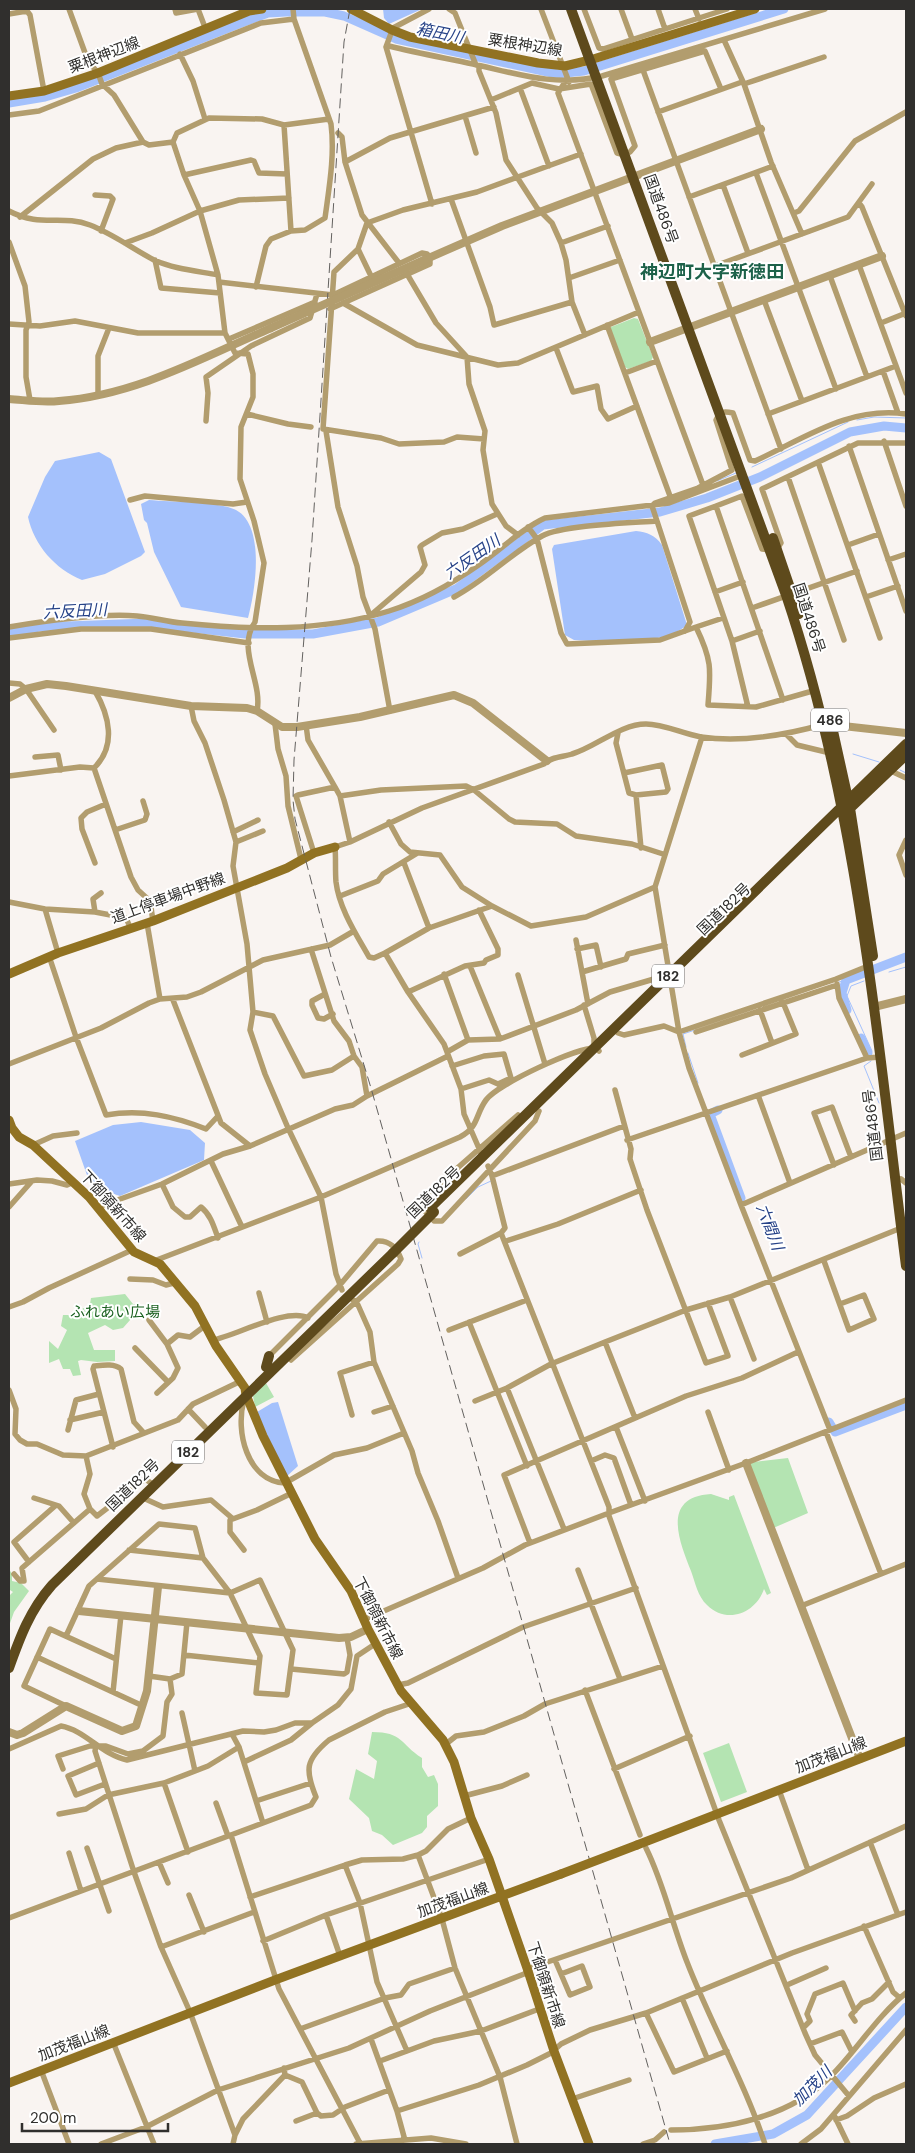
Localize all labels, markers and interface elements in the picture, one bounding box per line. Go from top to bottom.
water label: 箱田川 [414,18,468,49]
street label: 粟根神辺線 [486,29,564,61]
street label: 粟根神辺線 [65,32,143,78]
street label: 国道486号 [639,171,683,247]
district label: 神辺町大字新徳田 [640,260,784,284]
water label: 六反田川 [440,529,506,584]
street label: 国道486号 [788,580,830,656]
water label: 六反田川 [42,599,109,623]
road number: 486 [811,708,849,732]
street label: 道上停車場中野線 [108,868,228,928]
street label: 国道182号 [693,878,755,940]
road number: 182 [652,964,684,988]
street label: 国道486号 [859,1088,887,1162]
street label: 国道182号 [403,1161,465,1223]
street label: 下御領新市線 [75,1166,151,1246]
water label: 六間川 [752,1201,789,1255]
park label: ふれあい広場 [70,1302,160,1322]
road number: 182 [172,1440,204,1464]
street label: 国道182号 [102,1454,164,1516]
street label: 下御領新市線 [349,1573,407,1663]
street label: 加茂福山線 [792,1732,870,1778]
street label: 加茂福山線 [414,1878,492,1922]
street label: 下御領新市線 [523,1939,569,2031]
street label: 加茂福山線 [35,2020,113,2066]
water label: 加茂川 [788,2060,838,2110]
scale bar [22,2100,169,2132]
text: 200 m [30,2108,76,2128]

